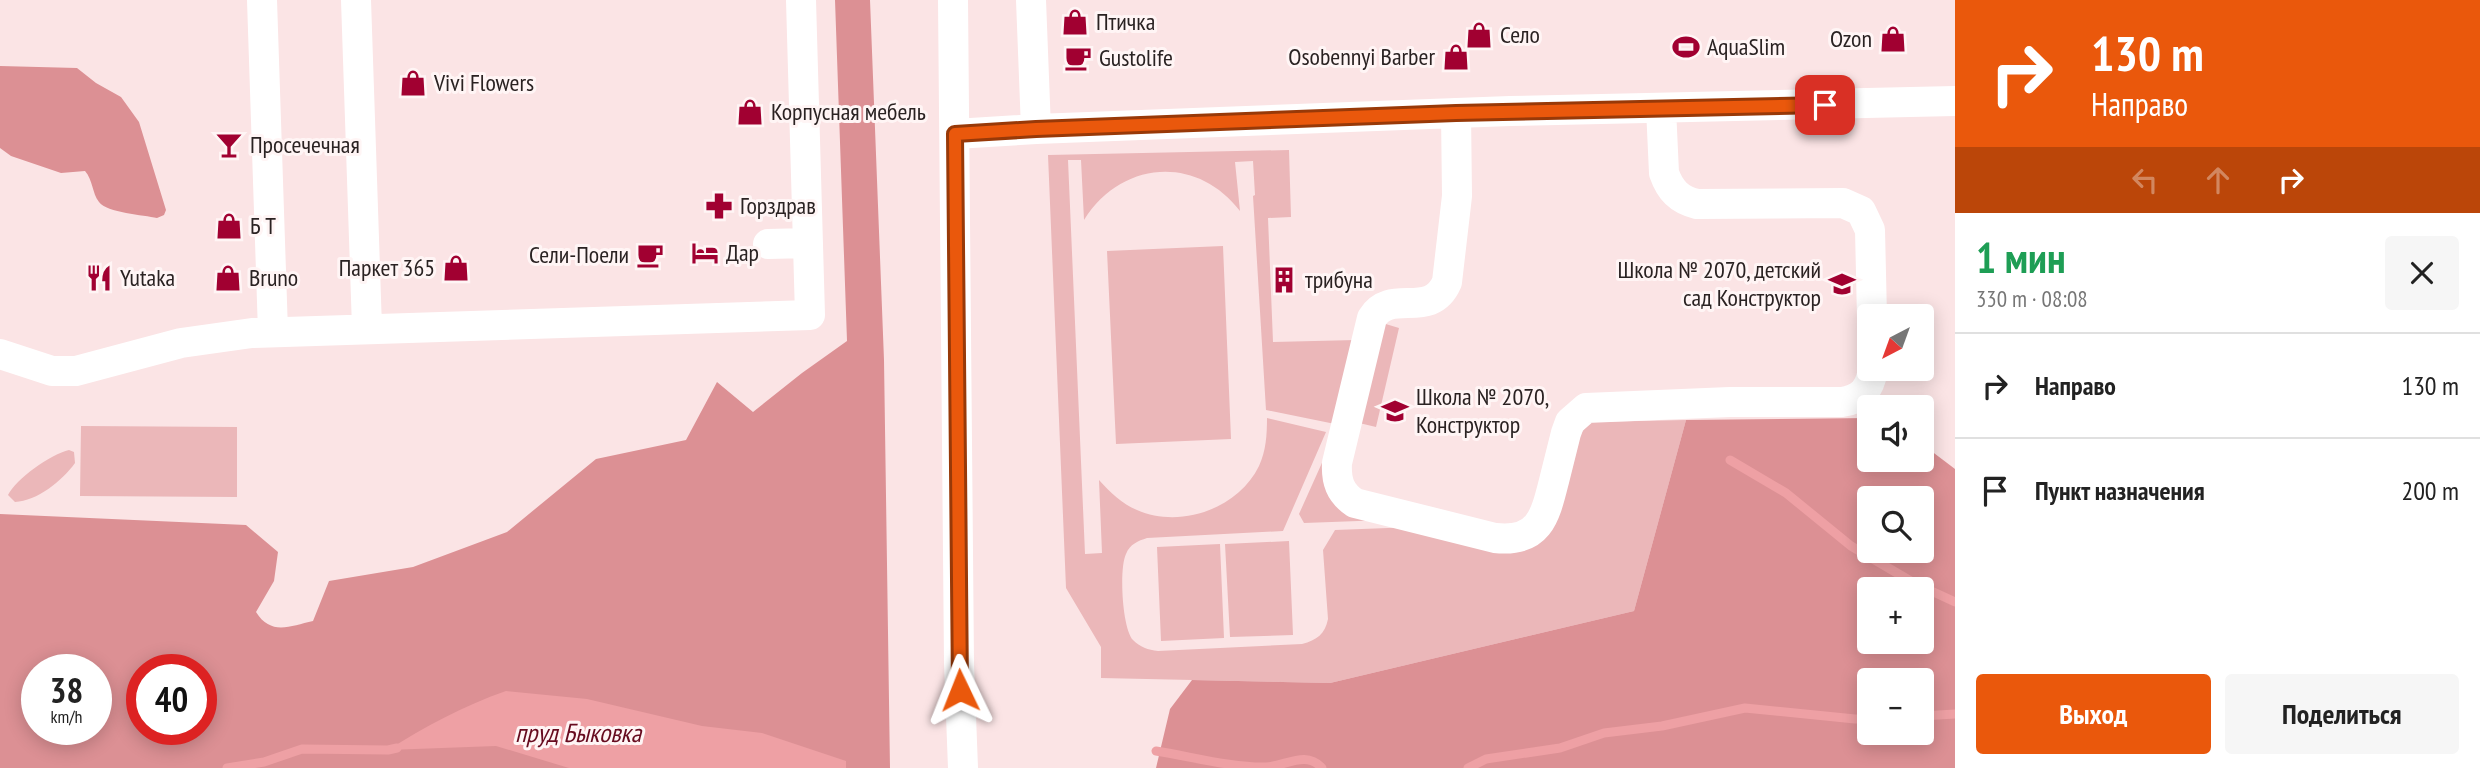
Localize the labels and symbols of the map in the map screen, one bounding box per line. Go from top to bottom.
place label: Птичка [1096,6,1155,37]
shop icon: Птичка [1060,7,1090,37]
place label: Село [1500,19,1540,50]
shop icon: Село [1464,20,1494,50]
place label: Ozon [1830,23,1872,54]
shop icon: Ozon [1878,24,1908,54]
place label: AquaSlim [1707,31,1785,62]
sports icon: AquaSlim [1671,32,1701,62]
place label: Osobennyi Barber [1288,41,1435,72]
place label: Gustolife [1099,42,1173,73]
shop icon: Osobennyi Barber [1441,42,1471,72]
cafe icon: Gustolife [1063,43,1093,73]
place label: Vivi Flowers [433,67,534,98]
shop icon: Vivi Flowers [398,68,428,98]
pin [1795,75,1855,135]
place label: Корпусная мебель [771,96,926,127]
shop icon: Корпусная мебель [735,97,765,127]
place label: Просечечная [250,129,360,160]
bar icon: Просечечная [214,130,244,160]
place label: Горздрав [740,190,816,221]
pharmacy icon: Горздрав [704,191,734,221]
place label: Б Т [250,210,276,241]
shop icon: Б Т [214,211,244,241]
place label: Дар [726,237,759,268]
hotel icon: Дар [690,238,720,268]
place label: Сели-Поели [529,239,629,270]
cafe icon: Сели-Поели [635,240,665,270]
place label: Паркет 365 [339,252,435,283]
shop icon: Паркет 365 [441,253,471,283]
place label: Школа № 2070, детский сад Конструктор [1618,254,1821,313]
place label: Yutaka [120,262,175,293]
place label: Bruno [249,262,298,293]
restaurant icon: Yutaka [84,263,114,293]
shop icon: Bruno [213,263,243,293]
place label: трибуна [1305,264,1373,295]
building icon: трибуна [1269,265,1299,295]
school or university icon: Школа № 2070, детский сад Конструктор [1827,269,1857,299]
north arrow [1857,304,1934,382]
place label: Школа № 2070, Конструктор [1416,381,1549,440]
school or university icon: Школа № 2070, Конструктор [1380,396,1410,426]
position arrow [923,653,997,727]
speed limit sign: 40 [126,654,217,745]
water label: пруд Быковка [515,716,643,749]

